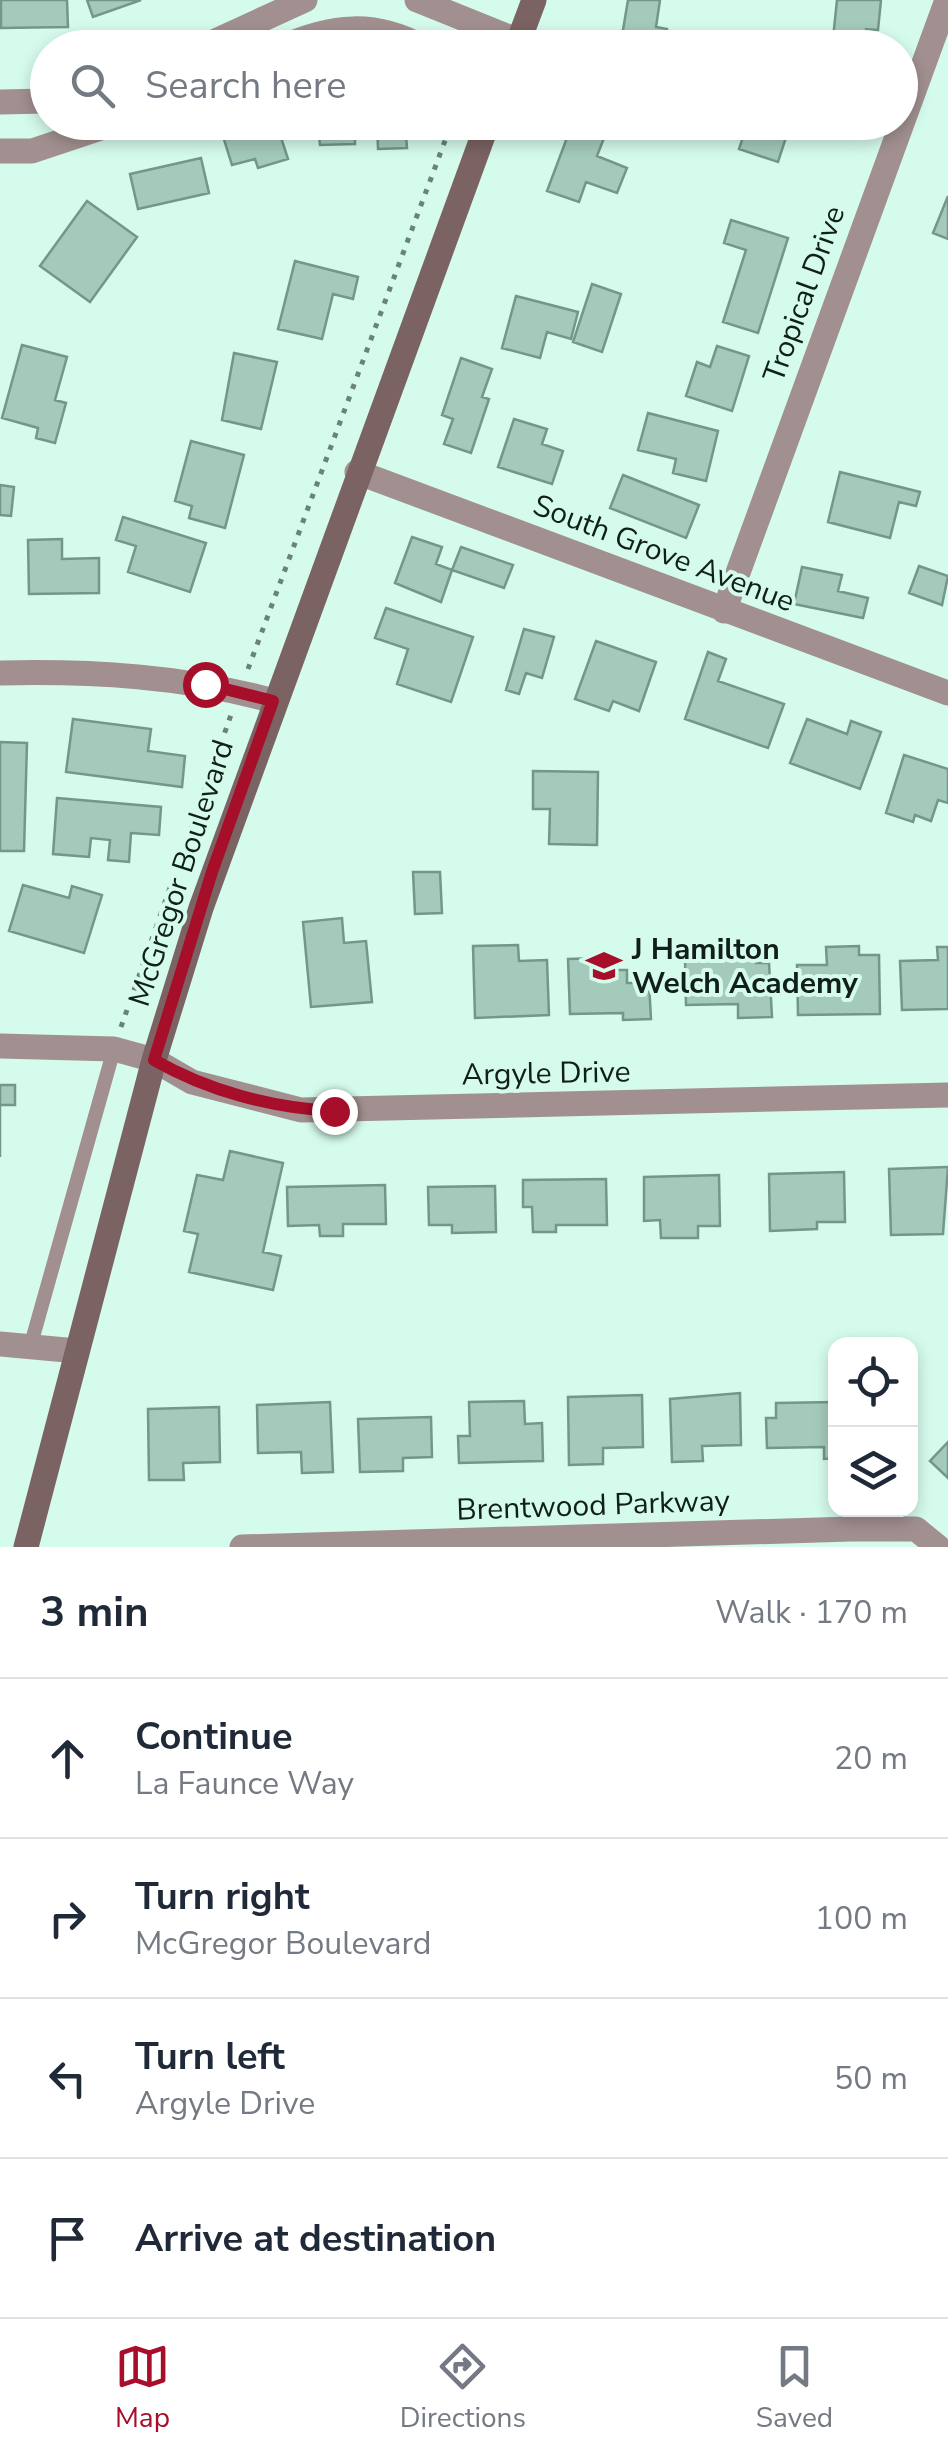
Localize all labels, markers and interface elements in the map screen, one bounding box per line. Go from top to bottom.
search box [30,30,918,140]
icon: search [65,58,120,113]
text: Search here [145,60,346,111]
street label: Tropical Drive [754,200,855,388]
street label: South Grove Avenue [527,485,800,622]
route start [183,662,229,708]
street label: McGregor Boulevard [119,735,244,1012]
place label: J Hamilton Welch Academy [631,929,858,1004]
school or university icon: J Hamilton Welch Academy [585,947,623,985]
street label: Argyle Drive [461,1052,631,1095]
route end [312,1089,358,1135]
map controls [828,1337,918,1517]
button: locate [828,1337,918,1427]
button: layers [828,1427,918,1517]
street label: Brentwood Parkway [456,1480,731,1531]
text: 3 min [40,1584,149,1641]
text: Walk · 170 m [715,1591,908,1634]
text: Continue [135,1711,293,1762]
icon: ahead [40,1731,95,1786]
text: 20 m [834,1737,908,1780]
text: La Faunce Way [135,1762,354,1805]
text: Turn right [135,1871,310,1922]
icon: right [40,1891,95,1946]
text: 100 m [815,1897,908,1940]
text: McGregor Boulevard [135,1922,431,1965]
text: Turn left [135,2031,285,2082]
icon: left [40,2051,95,2106]
text: 50 m [834,2057,908,2100]
text: Argyle Drive [135,2082,315,2125]
icon: arrive [40,2211,95,2266]
text: Arrive at destination [135,2213,496,2264]
tab: Map [115,2339,170,2437]
tab: Directions [400,2339,526,2437]
tab: Saved [756,2339,833,2437]

